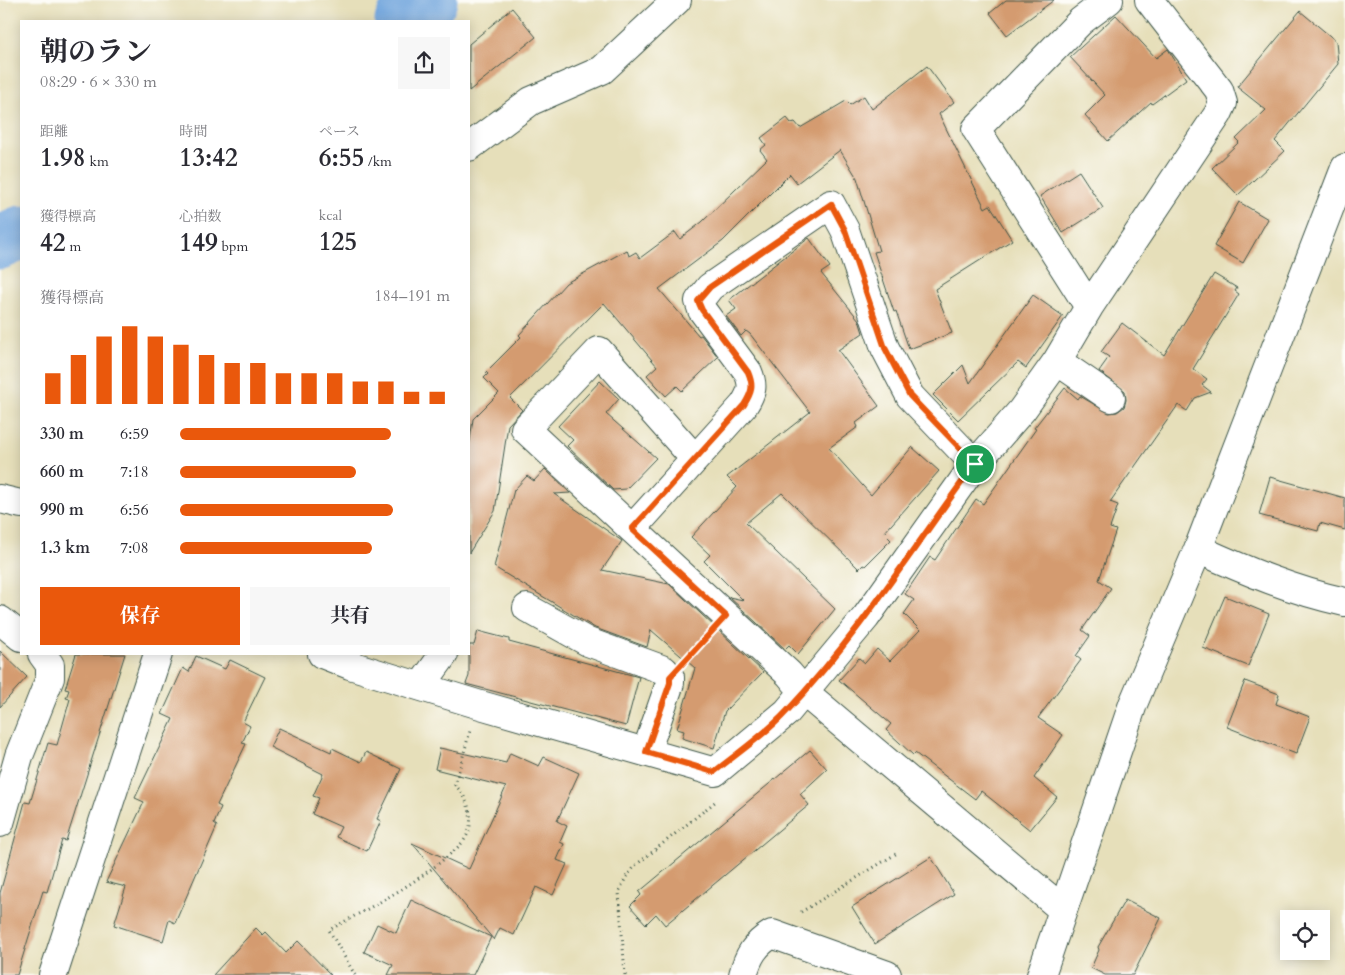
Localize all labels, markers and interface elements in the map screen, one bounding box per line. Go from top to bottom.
text: 朝のラン [40,33,152,71]
button: share [398,37,450,89]
text: 08:29 · 6 × 330 m [40,71,157,93]
text: 距離 [40,122,68,141]
text: 時間 [179,122,207,141]
text: ペース [319,122,360,141]
text: 1.98 [40,141,86,175]
text: 13:42 [179,141,238,175]
text: 6:55 [319,141,364,175]
text: km [86,152,109,171]
text: /km [364,152,392,171]
text: kcal [319,206,342,225]
text: 獲得標高 [40,207,96,226]
text: 心拍数 [179,207,221,226]
text: 125 [319,225,357,259]
text: 42 [40,226,66,260]
text: 149 [179,226,218,260]
text: m [66,237,81,256]
text: bpm [218,237,248,256]
text: 184–191 m [374,285,450,307]
text: 獲得標高 [40,287,104,309]
text: 330 m [40,423,84,445]
text: 6:59 [120,423,149,445]
pin [954,443,996,485]
icon: arrive [961,450,989,478]
text: 660 m [40,461,84,483]
text: 7:18 [120,461,149,483]
text: 990 m [40,499,84,521]
text: 6:56 [120,499,149,521]
text: 1.3 km [40,537,90,559]
text: 7:08 [120,537,149,559]
button: 保存 [40,587,240,645]
button: 共有 [250,587,450,645]
map controls [1280,910,1330,960]
button: locate [1280,910,1330,960]

